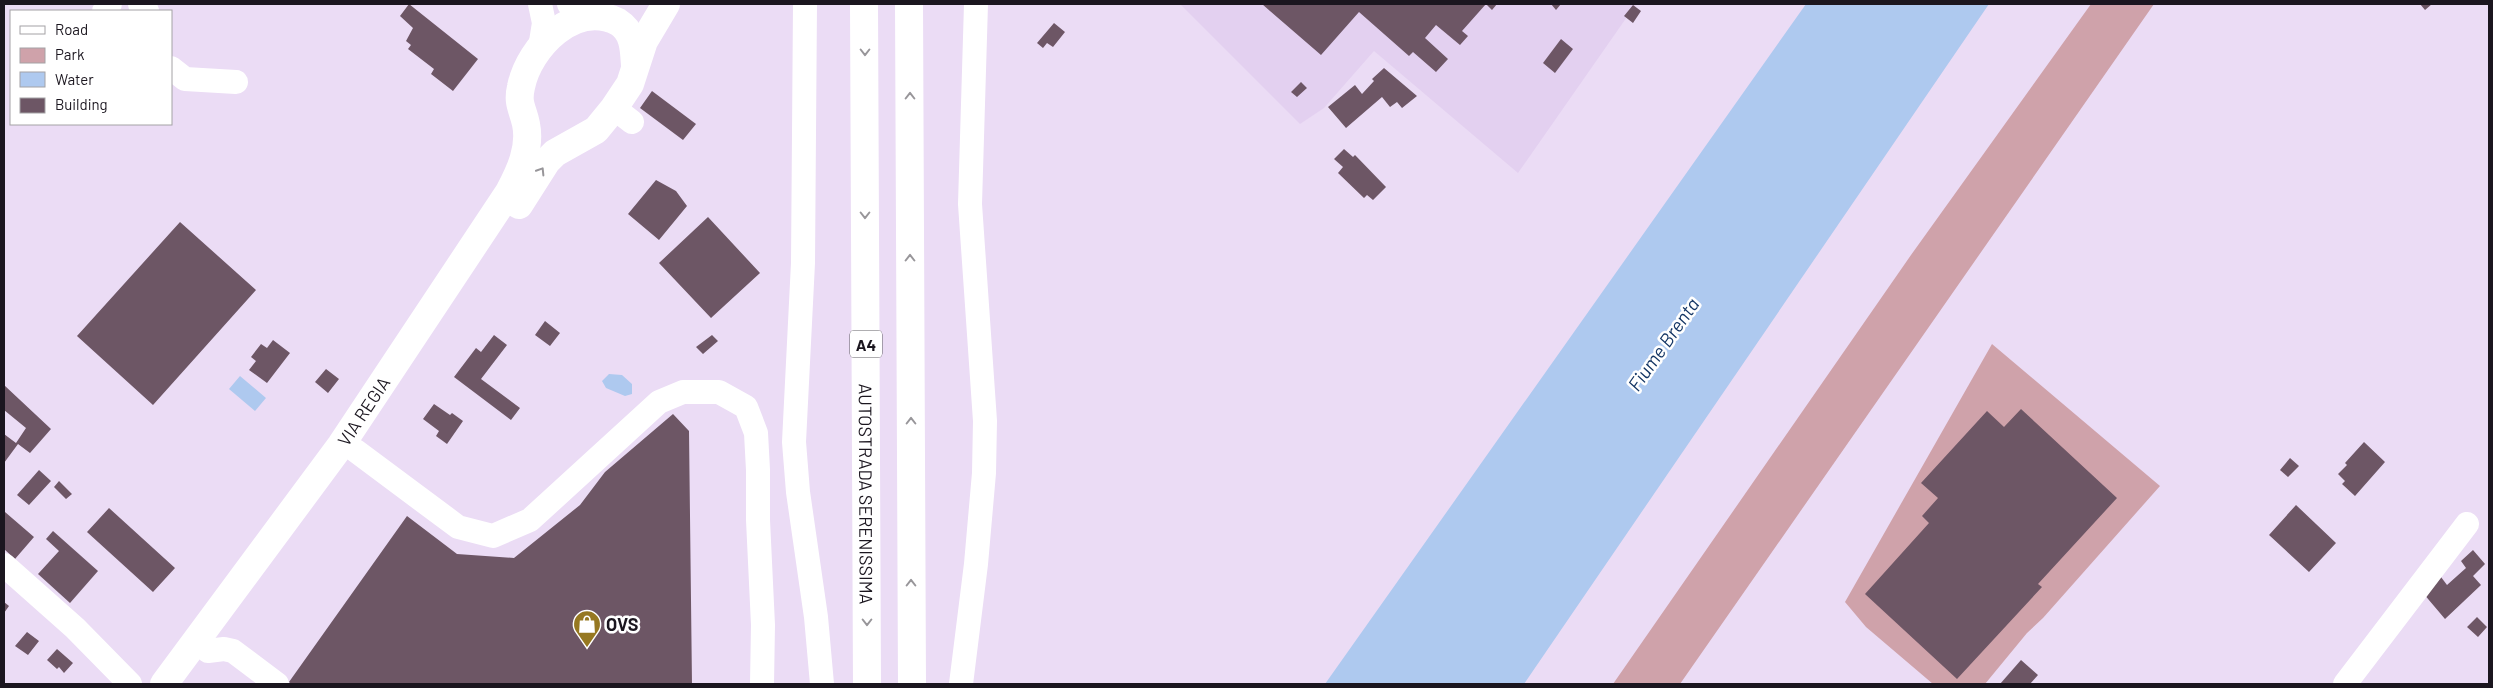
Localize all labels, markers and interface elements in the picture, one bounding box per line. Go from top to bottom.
legend [10,10,172,125]
text: Road [55,20,88,38]
text: Park [55,45,85,63]
one-way arrow [860,49,870,57]
text: Water [55,70,94,88]
one-way arrow [905,91,915,99]
text: Building [55,95,108,113]
one-way arrow [535,167,545,176]
one-way arrow [860,212,870,219]
one-way arrow [905,254,915,262]
water label: Fiume Brenta [1623,293,1703,395]
road number: A4 [850,330,882,358]
street label: VIA REGIA [333,372,394,450]
street label: AUTOSTRADA SERENISSIMA [855,383,878,605]
one-way arrow [906,416,916,424]
one-way arrow [906,579,917,587]
shop icon: OVS [572,609,602,648]
place label: OVS [606,613,639,635]
one-way arrow [862,619,872,627]

